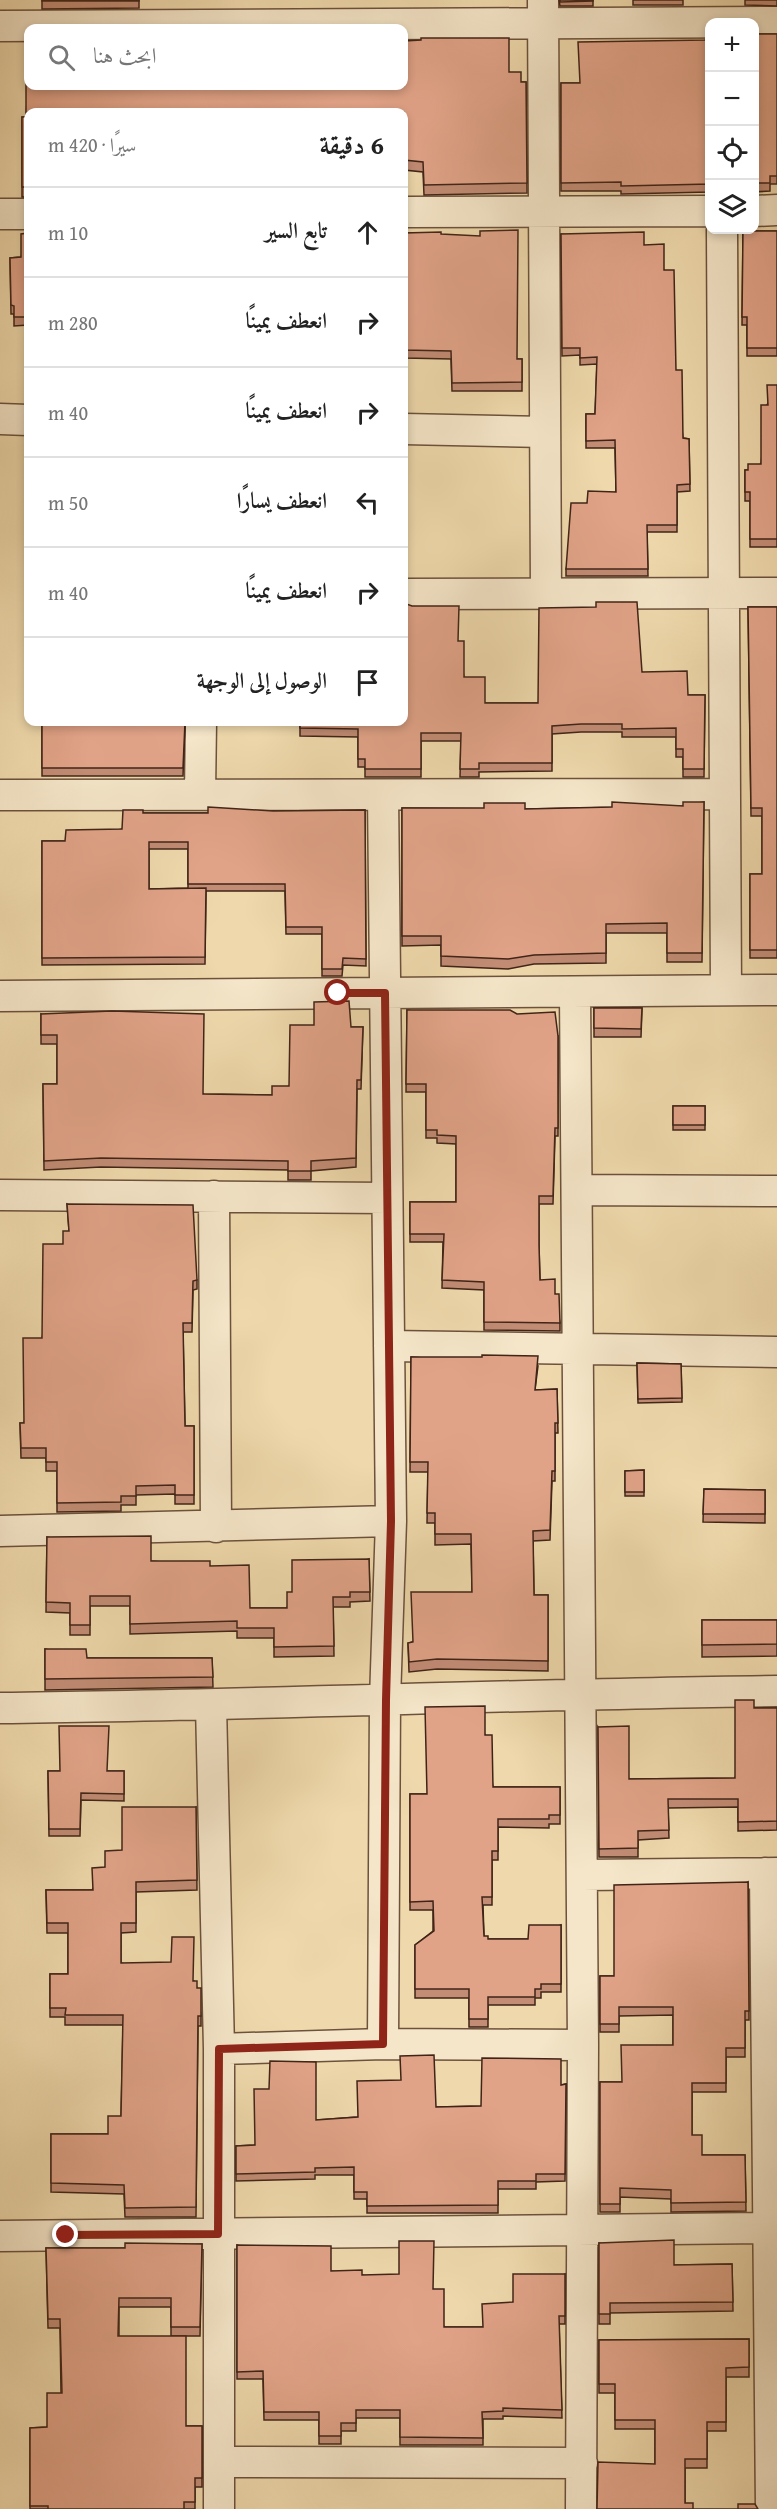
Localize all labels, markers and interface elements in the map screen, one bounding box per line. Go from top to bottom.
map controls [705,18,759,234]
button: + [705,18,759,72]
search box [24,24,408,90]
text: ابحث هنا [93,39,157,71]
icon: search [45,41,78,74]
button: − [705,72,759,126]
text: 6 دقيقة [319,125,384,164]
button: locate [705,126,759,180]
text: سيرًا · 420 m [48,130,136,159]
button: layers [705,180,759,234]
text: تابع السير [265,214,327,246]
icon: ahead [351,216,384,249]
text: 10 m [48,218,88,247]
text: انعطف يمينًا [246,304,327,336]
icon: right [351,306,384,339]
text: 280 m [48,308,98,337]
text: انعطف يمينًا [246,394,327,426]
icon: right [351,396,384,429]
text: 40 m [48,398,88,427]
text: انعطف يسارًا [237,484,327,516]
icon: left [351,486,384,519]
text: 50 m [48,488,88,517]
text: انعطف يمينًا [246,574,327,606]
icon: right [351,576,384,609]
text: 40 m [48,578,88,607]
text: الوصول إلى الوجهة [197,664,327,696]
icon: arrive [351,666,384,699]
route start [324,979,350,1005]
route end [52,2221,78,2247]

